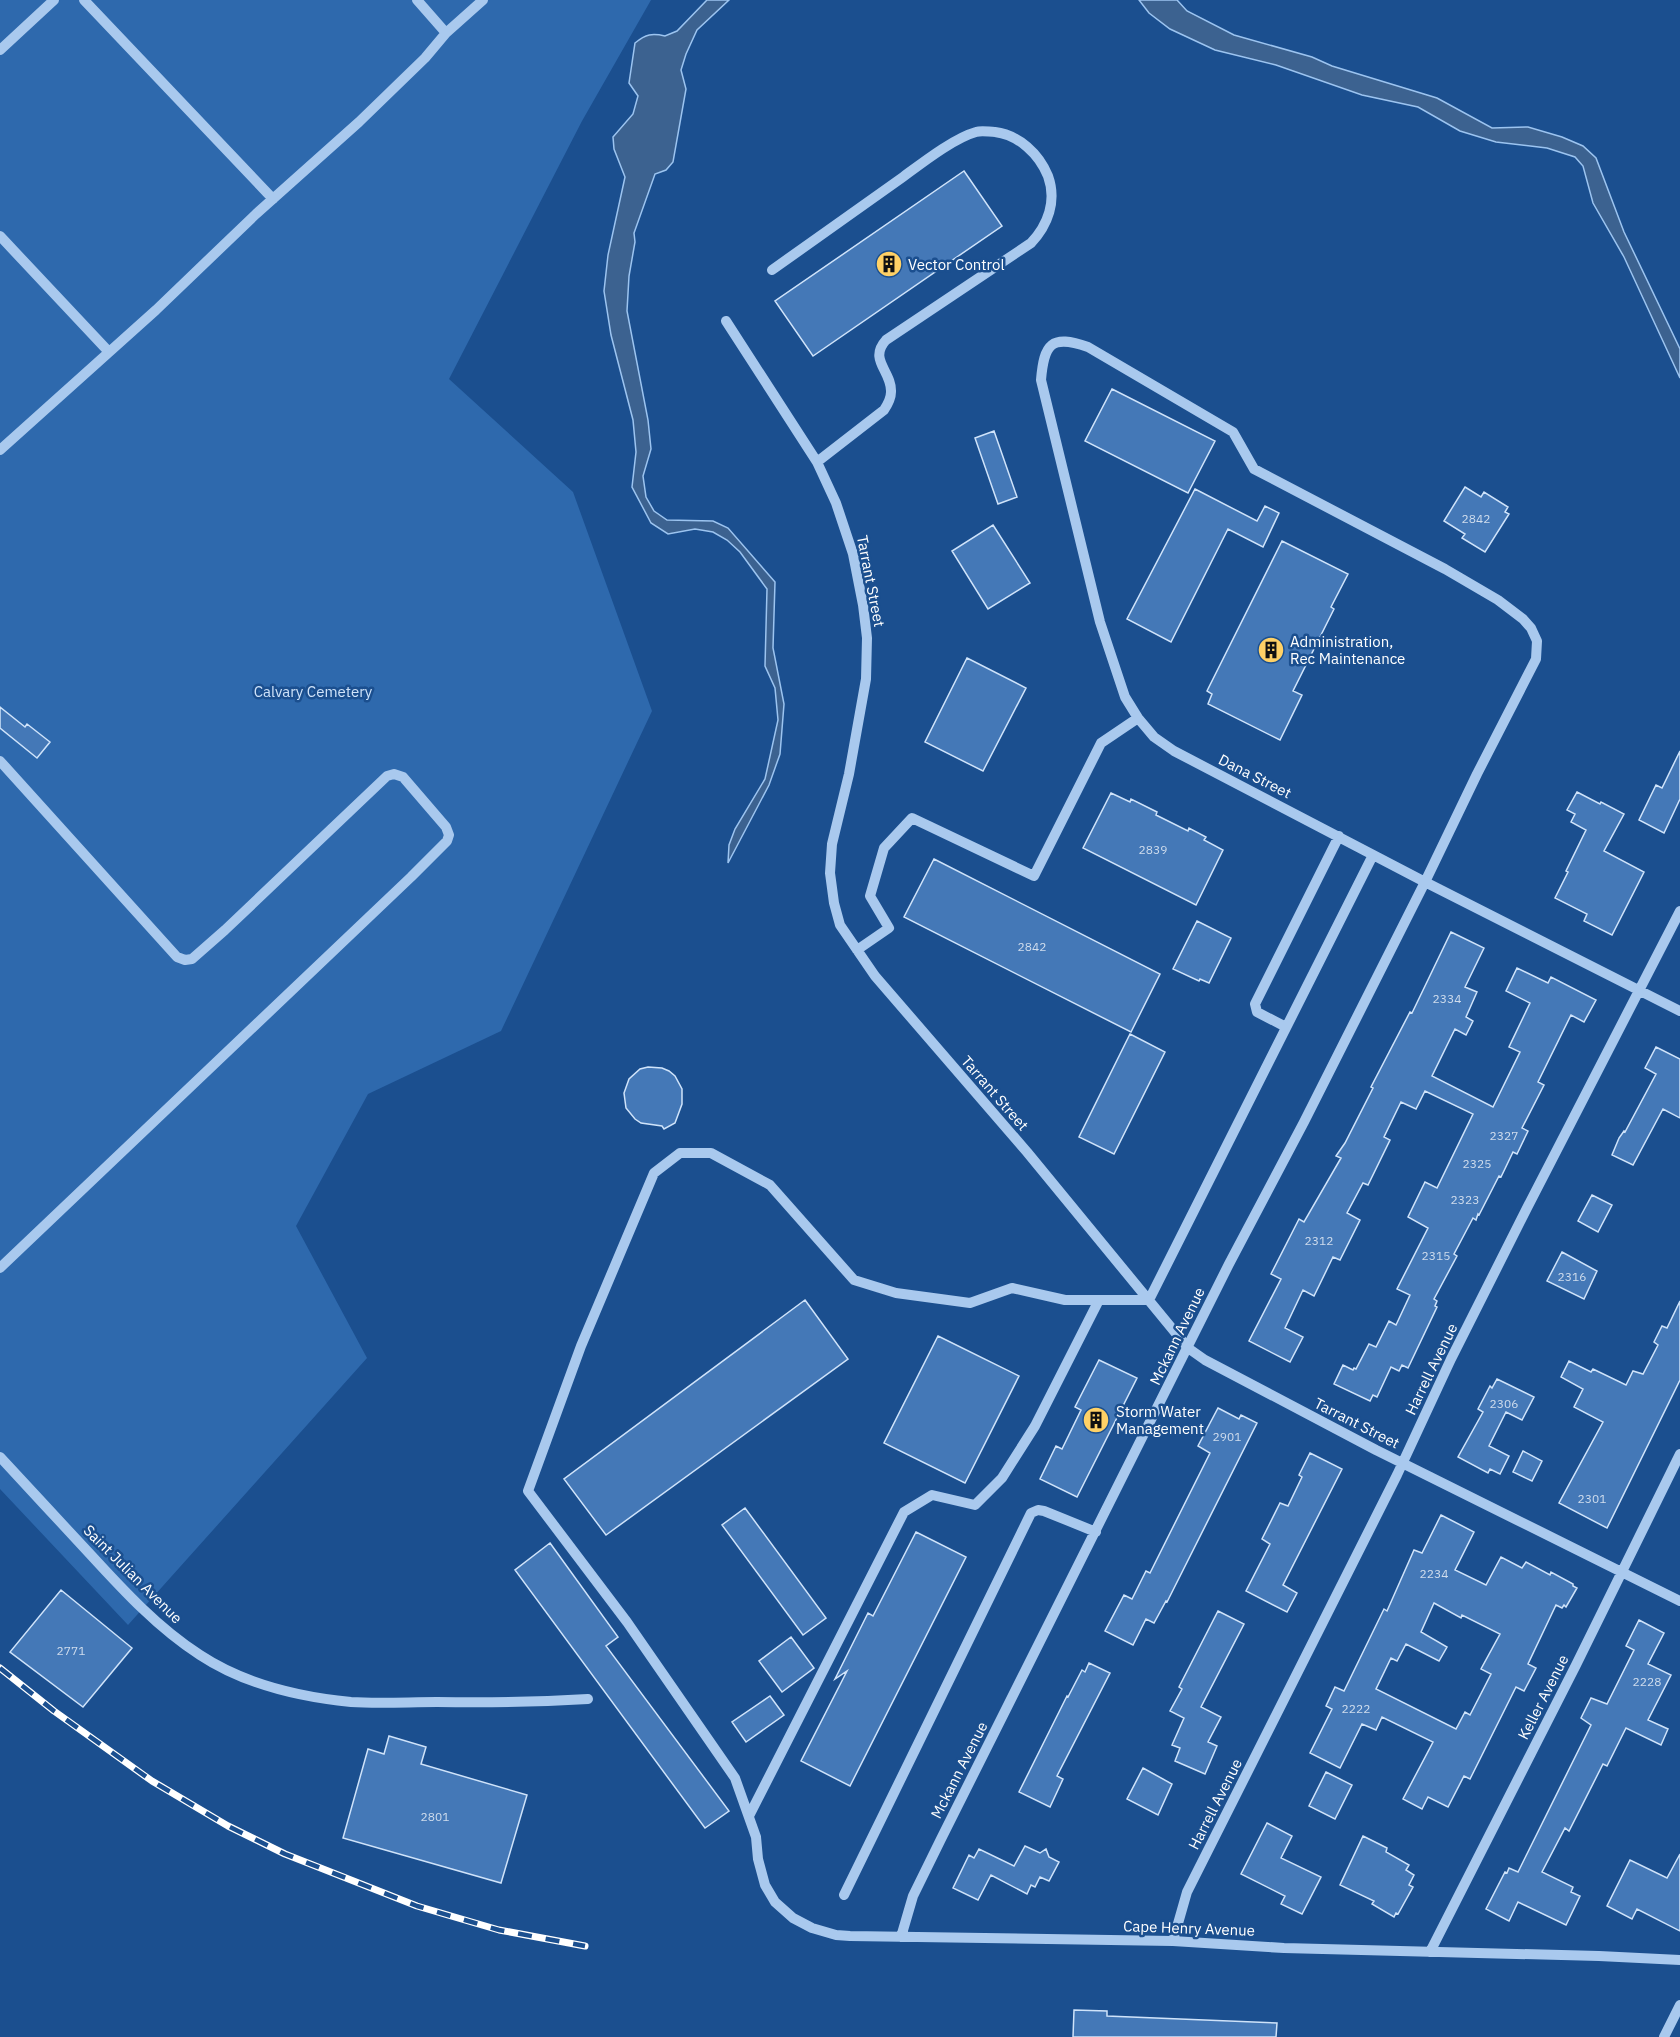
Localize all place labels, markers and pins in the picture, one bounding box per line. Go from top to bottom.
building icon: Vector Control [874,249,904,279]
place label: Vector Control [908,255,1005,274]
place label: Administration, Rec Maintenance [1290,632,1405,668]
building icon: Administration, Rec Maintenance [1256,635,1286,665]
place label: Storm Water Management [1116,1402,1204,1438]
building icon: Storm Water Management [1081,1405,1111,1435]

